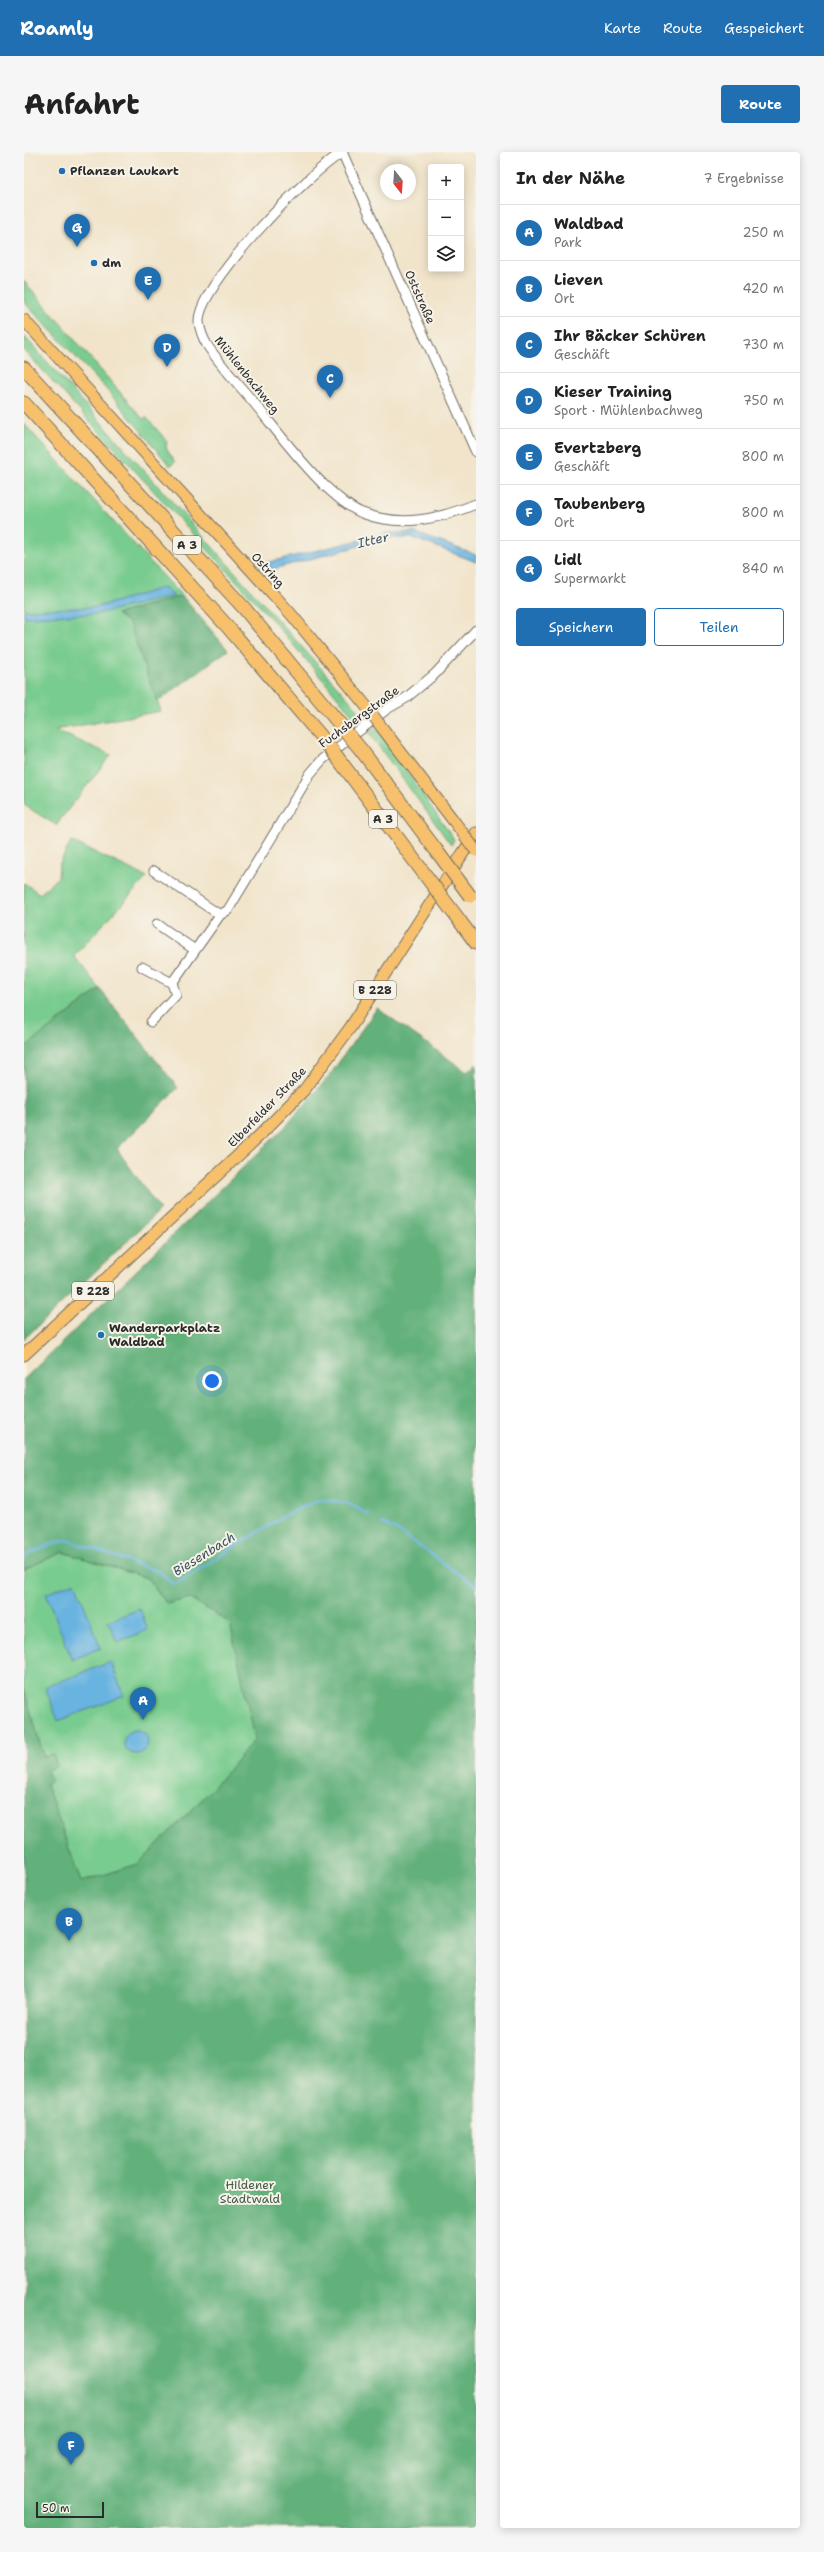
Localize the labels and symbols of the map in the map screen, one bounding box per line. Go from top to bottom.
place label: Pflanzen Laukart [70,163,179,179]
north arrow [380,164,416,200]
marker: Pflanzen Laukart [57,166,67,176]
pin: G [64,214,90,247]
place label: dm [102,255,121,271]
marker: dm [89,258,99,268]
pin: E [135,267,161,300]
street label: Oststraße [401,268,439,327]
street label: Mühlenbachweg [211,333,283,417]
pin: D [154,334,180,367]
pin: C [317,365,343,398]
water label: Itter [355,528,391,552]
road number: A 3 [173,536,201,554]
street label: Ostring [248,549,288,591]
street label: Fuchsbergstraße [316,682,403,752]
road number: A 3 [369,810,397,828]
road number: B 228 [354,981,396,999]
street label: Elberfelder Straße [224,1063,310,1151]
road number: B 228 [72,1282,114,1300]
place label: Wanderparkplatz Waldbad [109,1320,220,1350]
marker: Wanderparkplatz Waldbad [96,1330,106,1340]
your location [202,1371,222,1391]
water label: Biesenbach [170,1528,238,1580]
pin: A [130,1687,156,1720]
pin: B [56,1908,82,1941]
park label: Hildener Stadtwald [220,2177,281,2207]
pin: F [58,2432,84,2465]
scale bar [36,2500,104,2519]

